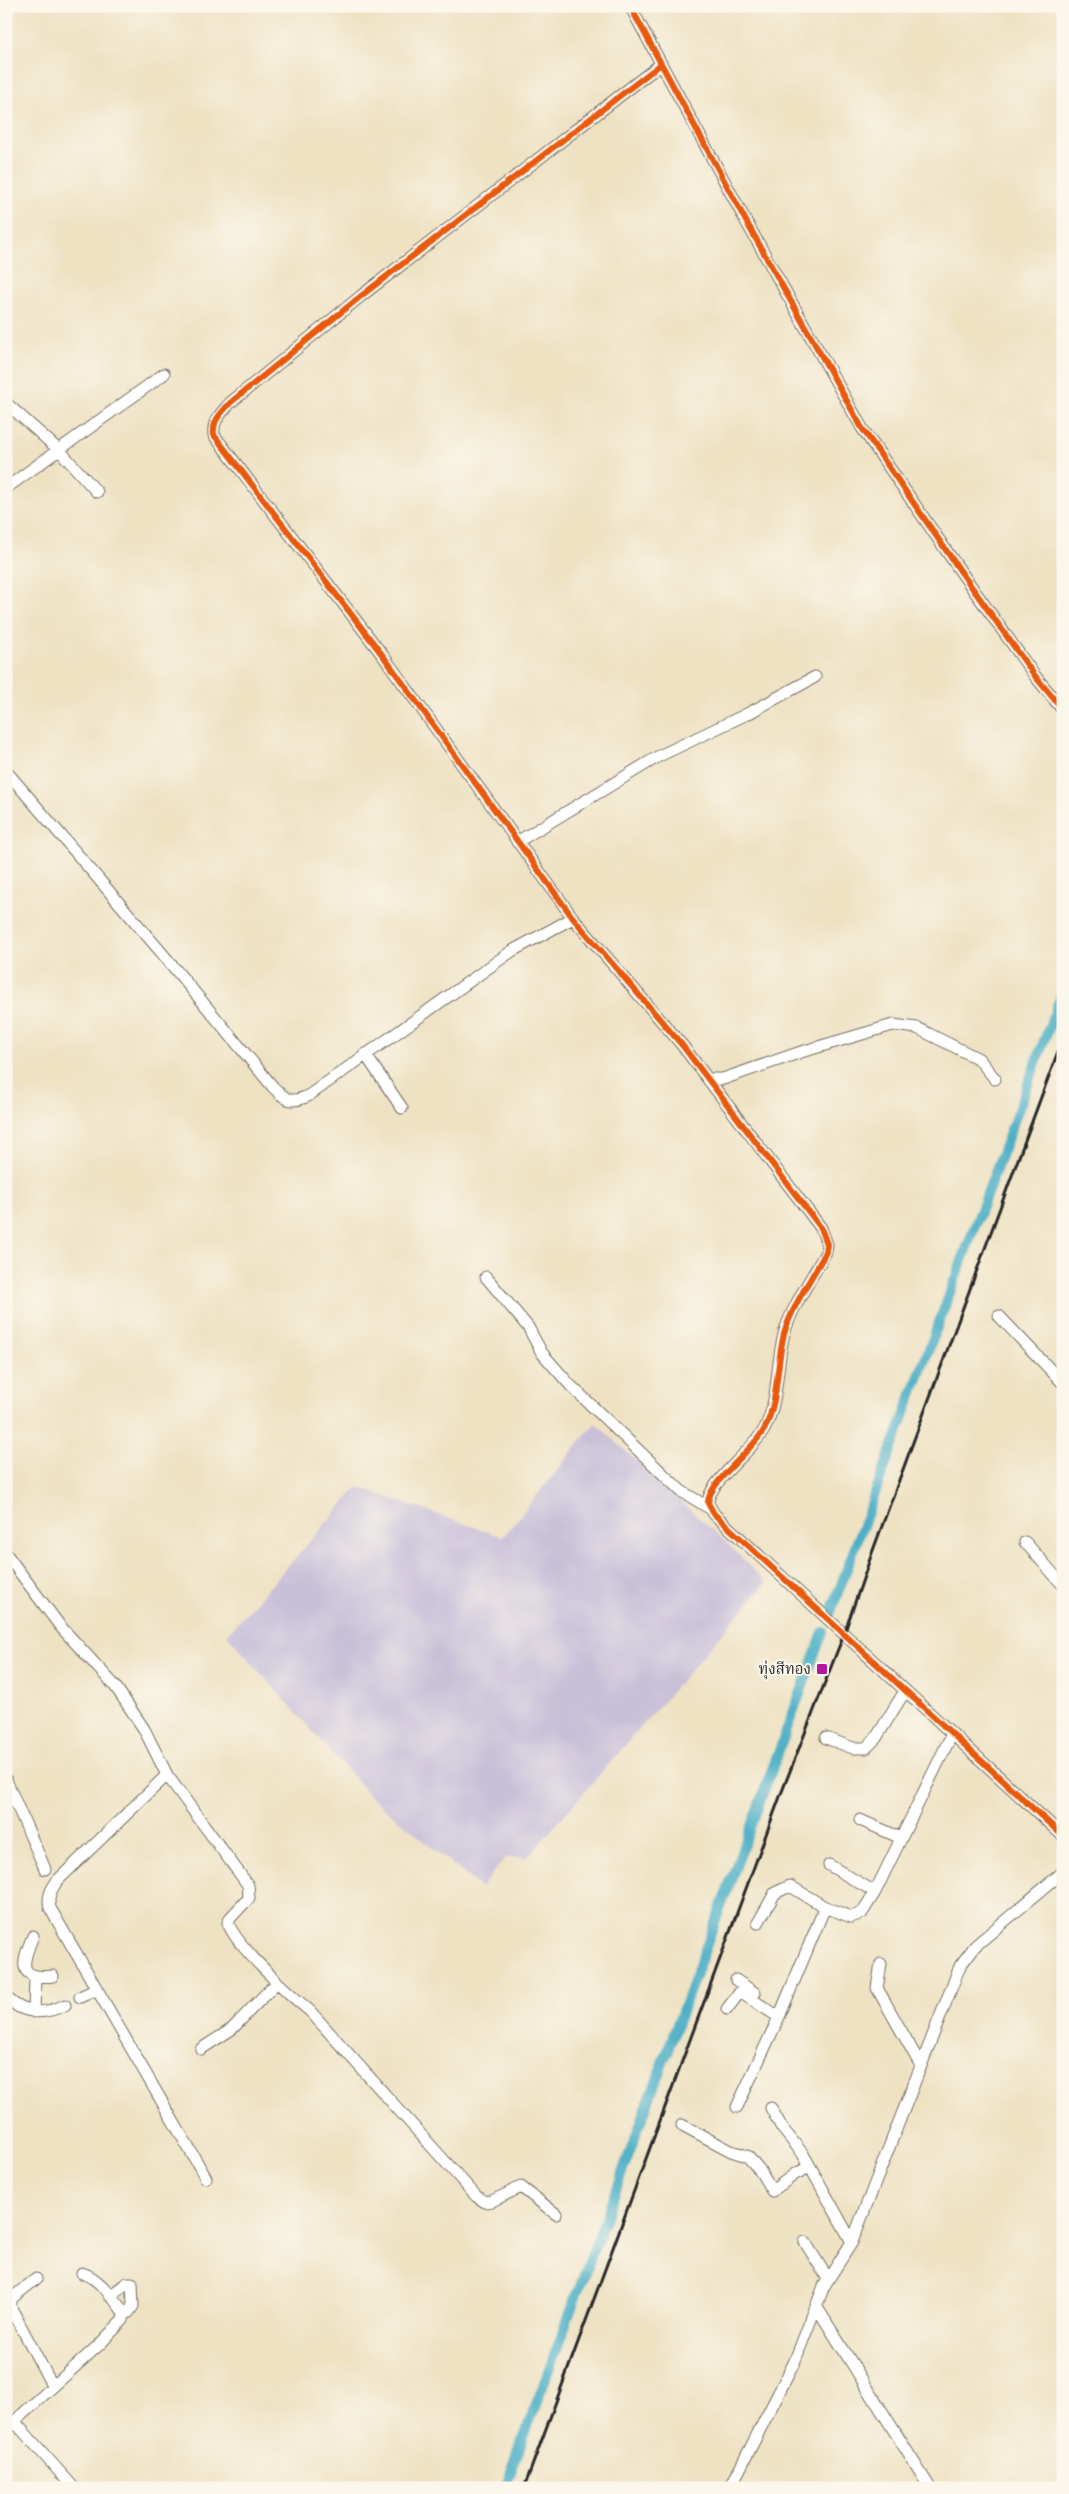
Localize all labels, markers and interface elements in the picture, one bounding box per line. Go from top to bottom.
place label: ทุ่งสีทอง [759,1660,811,1680]
marker: ทุ่งสีทอง [815,1662,829,1676]

